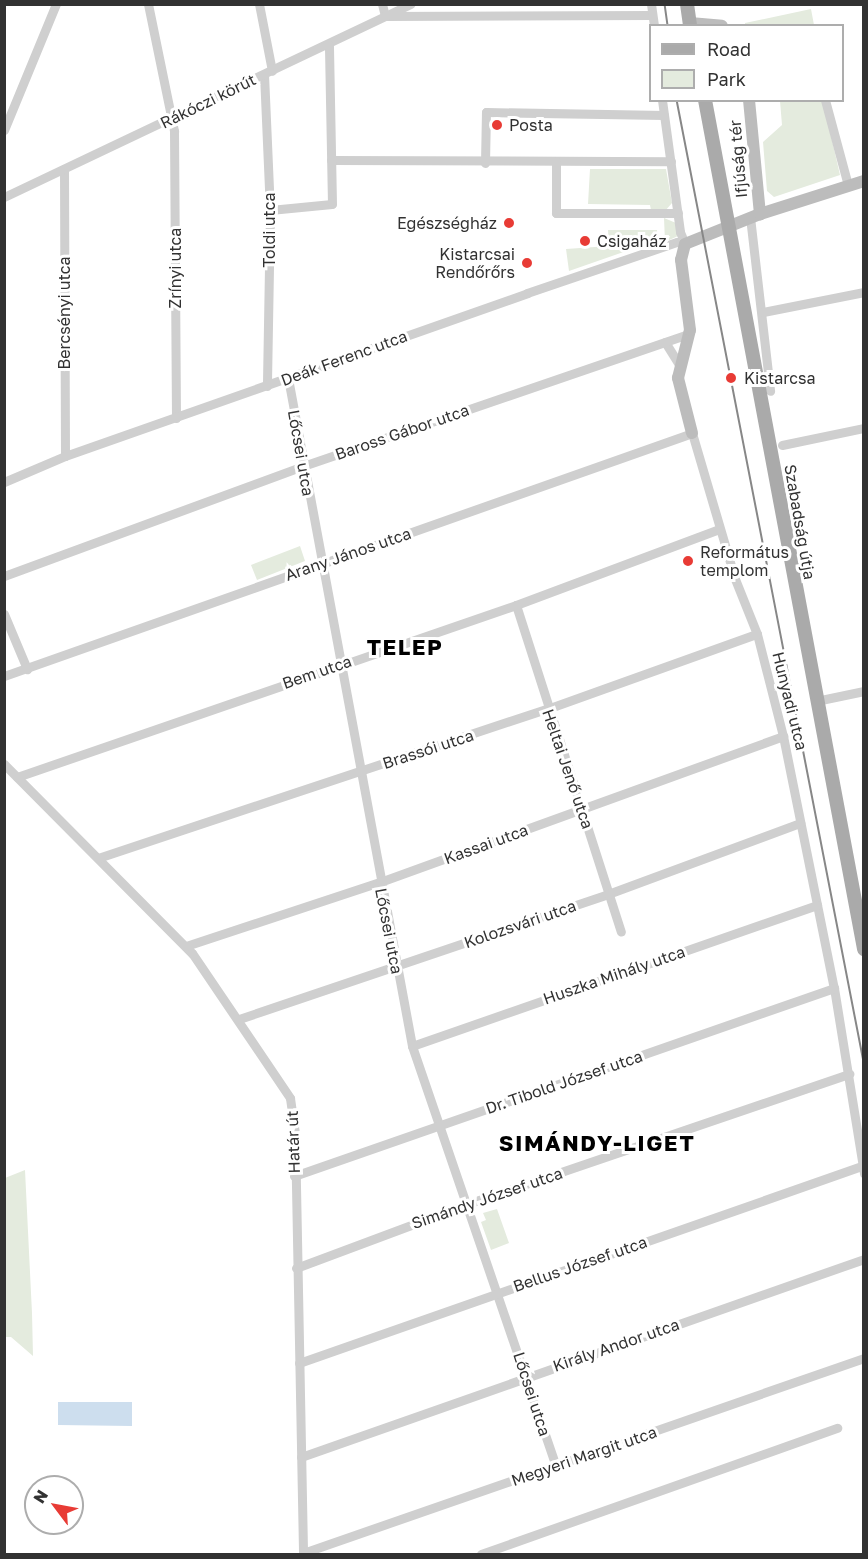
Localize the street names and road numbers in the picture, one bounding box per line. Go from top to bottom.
street label: Rákóczi körút [157,70,259,132]
street label: Ifjúság tér [725,119,751,199]
street label: Toldi utca [259,192,279,268]
street label: Zrínyi utca [165,228,185,308]
street label: Bercsényi utca [54,256,74,370]
street label: Deák Ferenc utca [278,326,410,390]
street label: Baross Gábor utca [333,400,471,464]
street label: Lőcsei utca [284,408,318,498]
street label: Szabadság útja [780,463,820,581]
street label: Arany János utca [282,523,414,585]
street label: Hunyadi utca [768,650,812,752]
street label: Bem utca [280,651,354,693]
street label: Heltai Jenő utca [539,707,597,831]
street label: Brassói utca [380,725,476,773]
street label: Kassai utca [441,820,531,868]
street label: Lőcsei utca [371,886,407,976]
street label: Kolozsvári utca [461,896,579,952]
street label: Huszka Mihály utca [540,942,688,1008]
street label: Dr. Tibold József utca [483,1046,645,1118]
street label: Határ út [282,1110,304,1174]
street label: Simándy József utca [409,1163,565,1233]
street label: Bellus József utca [511,1232,649,1296]
street label: Király Andor utca [550,1314,682,1376]
street label: Lőcsei utca [509,1350,555,1438]
street label: Megyeri Margit utca [509,1422,659,1490]

